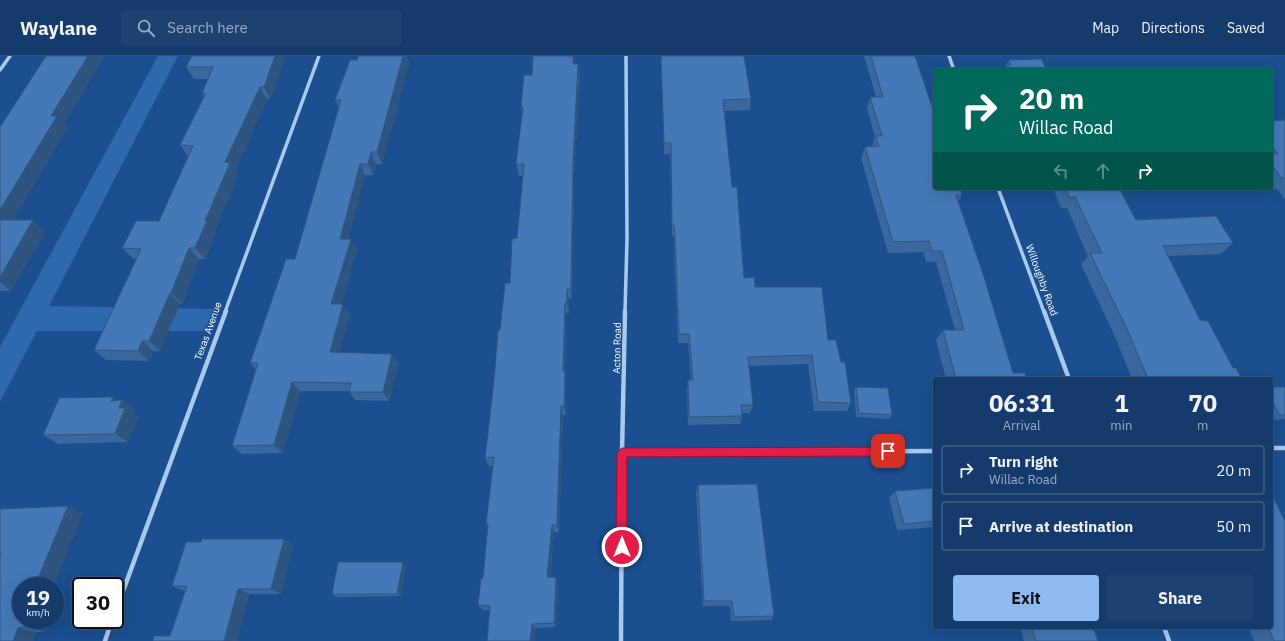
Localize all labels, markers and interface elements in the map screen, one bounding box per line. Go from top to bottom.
search box [121,10,401,46]
text: Waylane [20,16,97,40]
icon: search [135,17,157,39]
text: Search here [167,18,248,37]
text: Map [1092,19,1119,37]
text: Directions [1141,19,1205,37]
text: Saved [1227,19,1265,37]
text: 20 m [1019,80,1084,117]
icon: right [953,84,1005,136]
text: Willac Road [1019,116,1114,139]
icon: left [1050,160,1072,182]
icon: ahead [1092,160,1114,182]
icon: right [1134,160,1156,182]
street label: Willoughby Road [1023,242,1061,318]
street label: Texas Avenue [191,299,225,362]
street label: Acton Road [610,322,624,374]
text: 06:31 [989,387,1054,419]
text: 1 [1114,387,1129,419]
text: 70 [1188,387,1217,419]
text: Arrival [1003,417,1041,434]
text: min [1110,417,1132,434]
text: m [1197,417,1208,434]
pin [871,434,905,468]
icon: arrive [877,440,899,462]
text: Turn right [989,452,1058,471]
icon: right [955,459,977,481]
text: 20 m [1216,461,1251,480]
text: Willac Road [989,471,1057,488]
icon: arrive [955,515,977,537]
text: Arrive at destination [989,517,1133,536]
text: 50 m [1216,517,1251,536]
position arrow [601,526,643,568]
button: Exit [953,575,1099,621]
button: Share [1107,575,1253,621]
speed limit sign: 30 [72,577,124,629]
text: 19 [26,584,50,611]
text: km/h [26,606,50,619]

